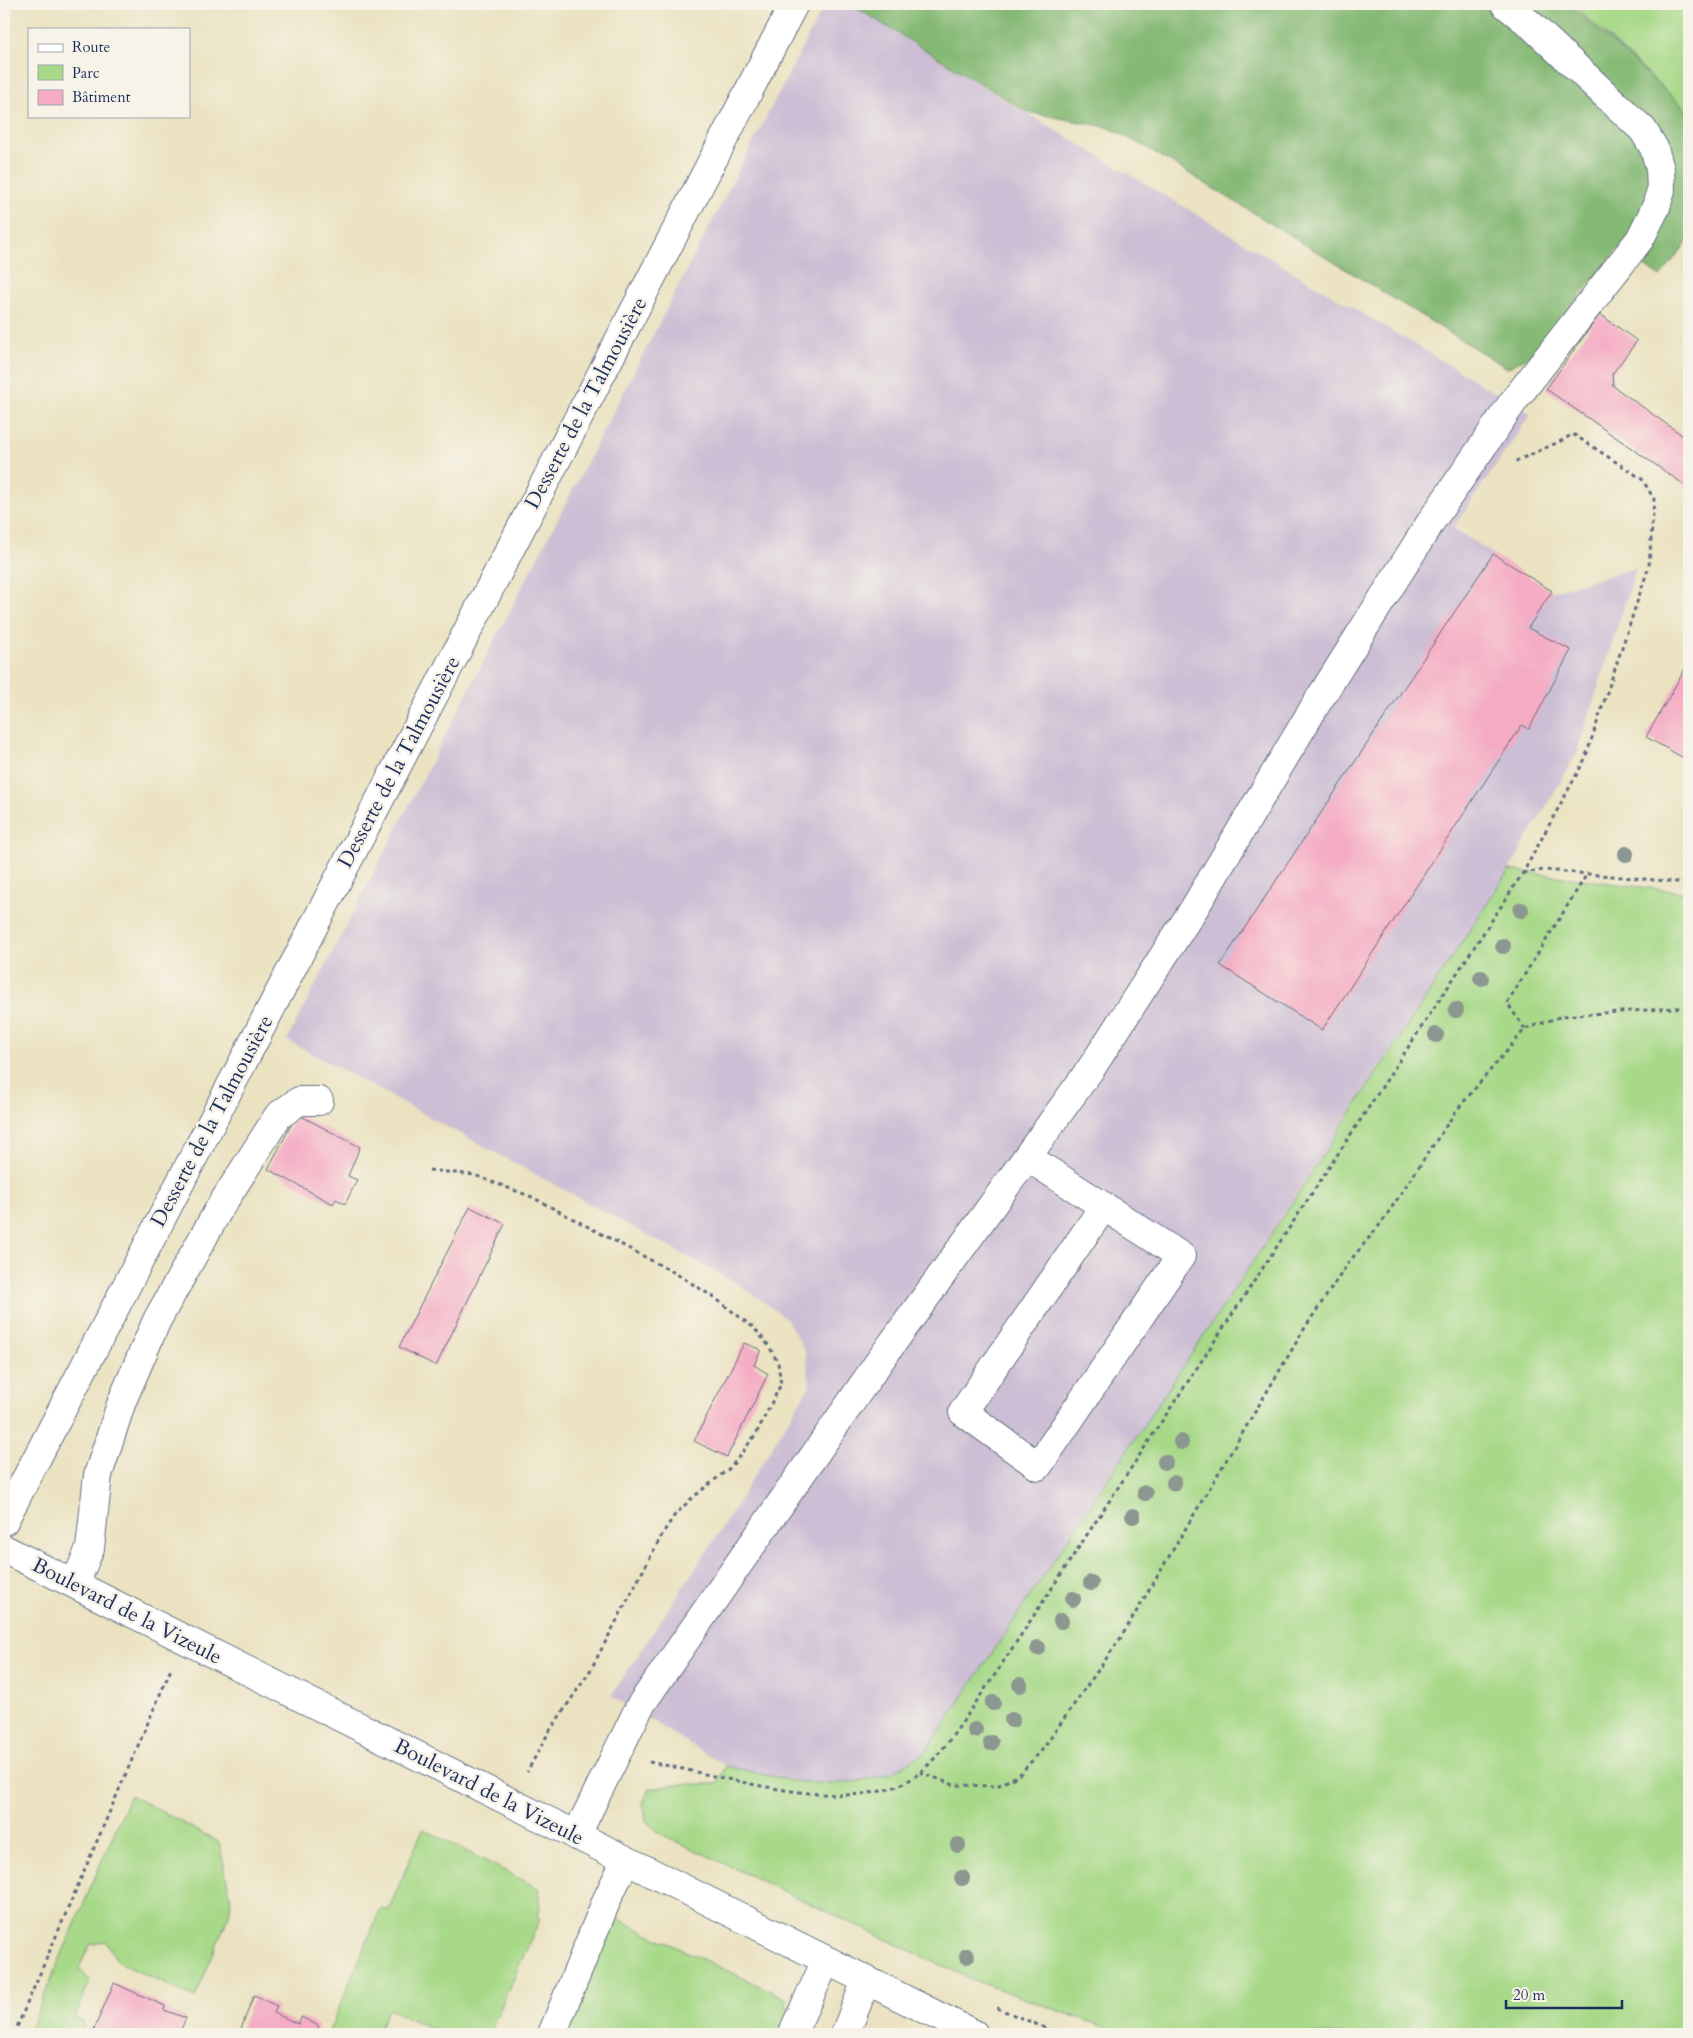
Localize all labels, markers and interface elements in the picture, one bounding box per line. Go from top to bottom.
legend [28,28,190,118]
text: Route [72,37,110,57]
text: Parc [72,63,100,83]
text: Bâtiment [72,87,131,107]
street label: Desserte de la Talmousière [518,292,654,514]
street label: Desserte de la Talmousière [331,651,467,873]
street label: Desserte de la Talmousière [144,1010,280,1232]
street label: Boulevard de la Vizeule [27,1551,227,1671]
street label: Boulevard de la Vizeule [389,1732,589,1852]
scale bar [1506,1978,1622,2010]
text: 20 m [1513,1985,1545,2005]

